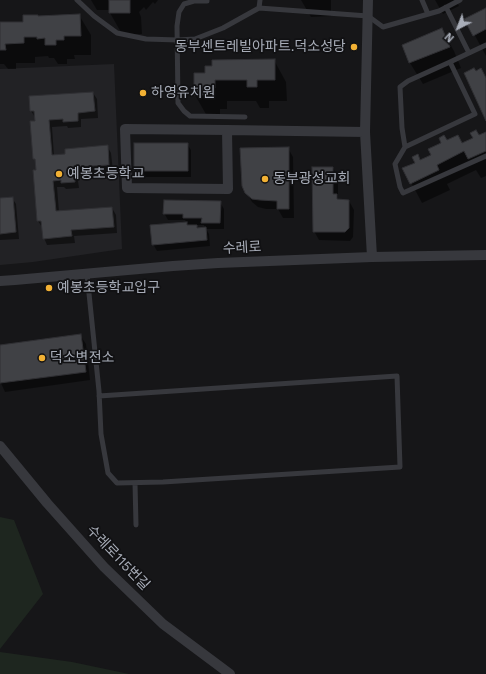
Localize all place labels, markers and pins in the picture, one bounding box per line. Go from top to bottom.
place label: 동부센트레빌아파트.덕소성당 [175,39,346,55]
marker: 동부센트레빌아파트.덕소성당 [349,42,359,52]
place label: 하영유치원 [151,85,215,101]
marker: 하영유치원 [138,88,148,98]
place label: 예봉초등학교 [67,166,144,182]
marker: 예봉초등학교 [54,169,64,179]
place label: 동부광성교회 [273,171,350,187]
marker: 동부광성교회 [260,174,270,184]
place label: 예봉초등학교입구 [57,280,160,296]
marker: 예봉초등학교입구 [44,283,54,293]
place label: 덕소변전소 [50,350,114,366]
marker: 덕소변전소 [37,353,47,363]

